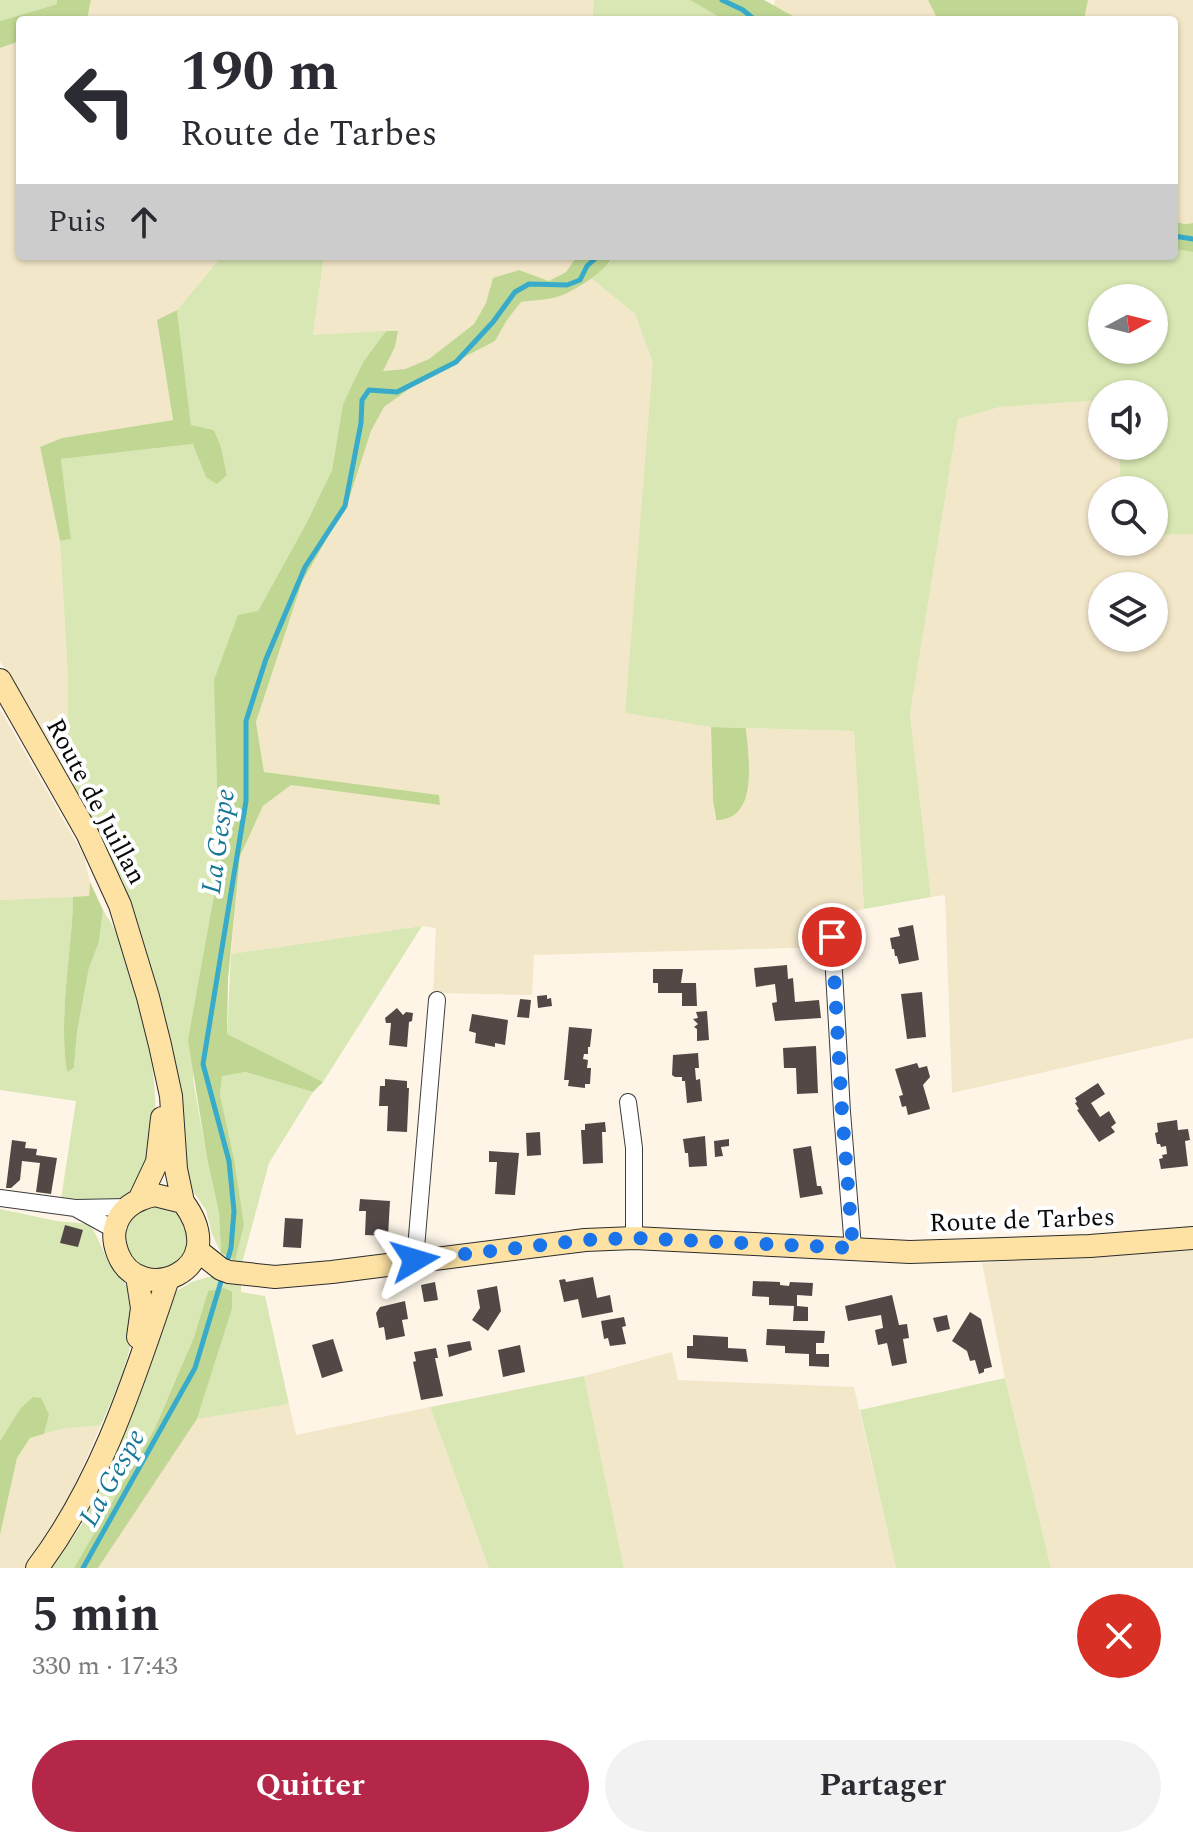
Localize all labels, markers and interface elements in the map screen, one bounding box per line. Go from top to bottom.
text: 190 m [180,30,339,115]
icon: left [48,48,152,152]
text: Route de Tarbes [180,107,437,162]
text: Puis [48,199,106,245]
icon: ahead [122,200,166,244]
north arrow [1088,284,1168,364]
map controls [1088,284,1168,652]
button: sound [1088,380,1168,460]
button: search [1088,476,1168,556]
button: layers [1088,572,1168,652]
street label: Route de Juillan [35,711,157,892]
water label: La Gespe [190,786,247,897]
pin [798,903,866,971]
icon: arrive [810,915,854,959]
street label: Route de Tarbes [929,1197,1116,1243]
position arrow [373,1218,457,1302]
water label: La Gespe [68,1421,157,1535]
text: 5 min [32,1579,160,1652]
button: close [1077,1594,1161,1678]
text: 330 m · 17:43 [32,1646,178,1686]
button: Quitter [32,1740,589,1832]
button: Partager [605,1740,1161,1832]

